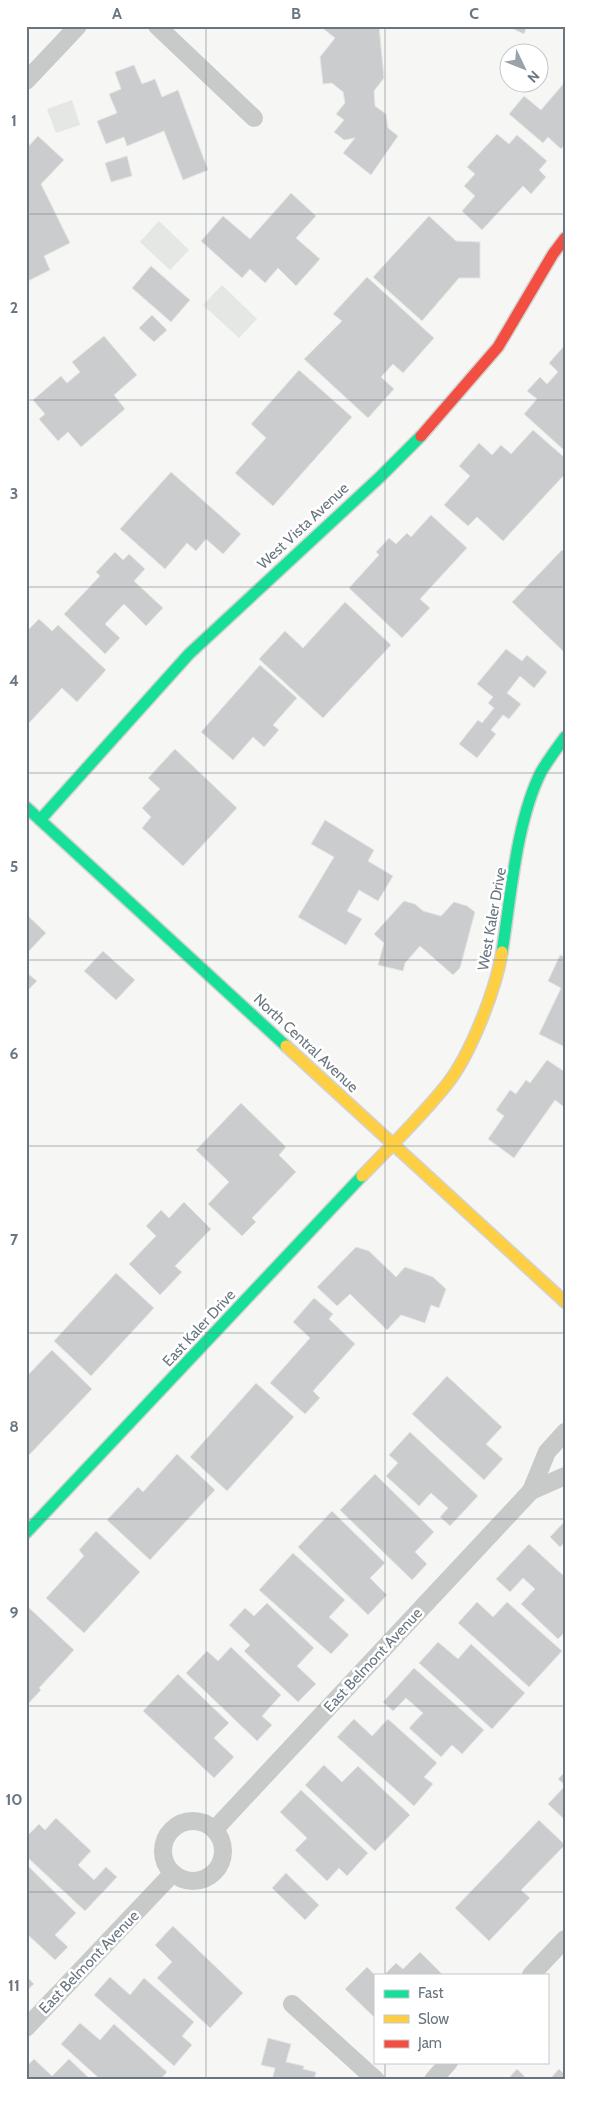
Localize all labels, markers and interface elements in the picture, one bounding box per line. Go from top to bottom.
text: A [112,4,122,23]
text: B [291,4,301,23]
text: C [469,4,479,23]
north arrow [498,42,548,92]
text: N [524,67,543,87]
text: 1 [11,111,17,130]
text: 2 [10,298,18,317]
street label: West Vista Avenue [254,479,353,573]
text: 3 [10,484,18,503]
text: 4 [9,671,19,690]
text: 5 [10,857,18,876]
street label: West Kaler Drive [474,866,510,972]
street label: North Central Avenue [250,990,362,1096]
text: 6 [10,1044,19,1063]
text: 7 [10,1230,19,1249]
street label: East Kaler Drive [159,1286,239,1370]
text: 8 [9,1417,19,1436]
text: 9 [10,1603,19,1622]
street label: East Belmont Avenue [320,1604,426,1716]
text: 10 [5,1790,23,1809]
street label: East Belmont Avenue [35,1907,143,2017]
legend [374,1974,548,2064]
text: 11 [8,1976,20,1995]
text: Fast [418,1984,443,2002]
text: Slow [418,2010,449,2028]
text: Jam [417,2034,442,2052]

